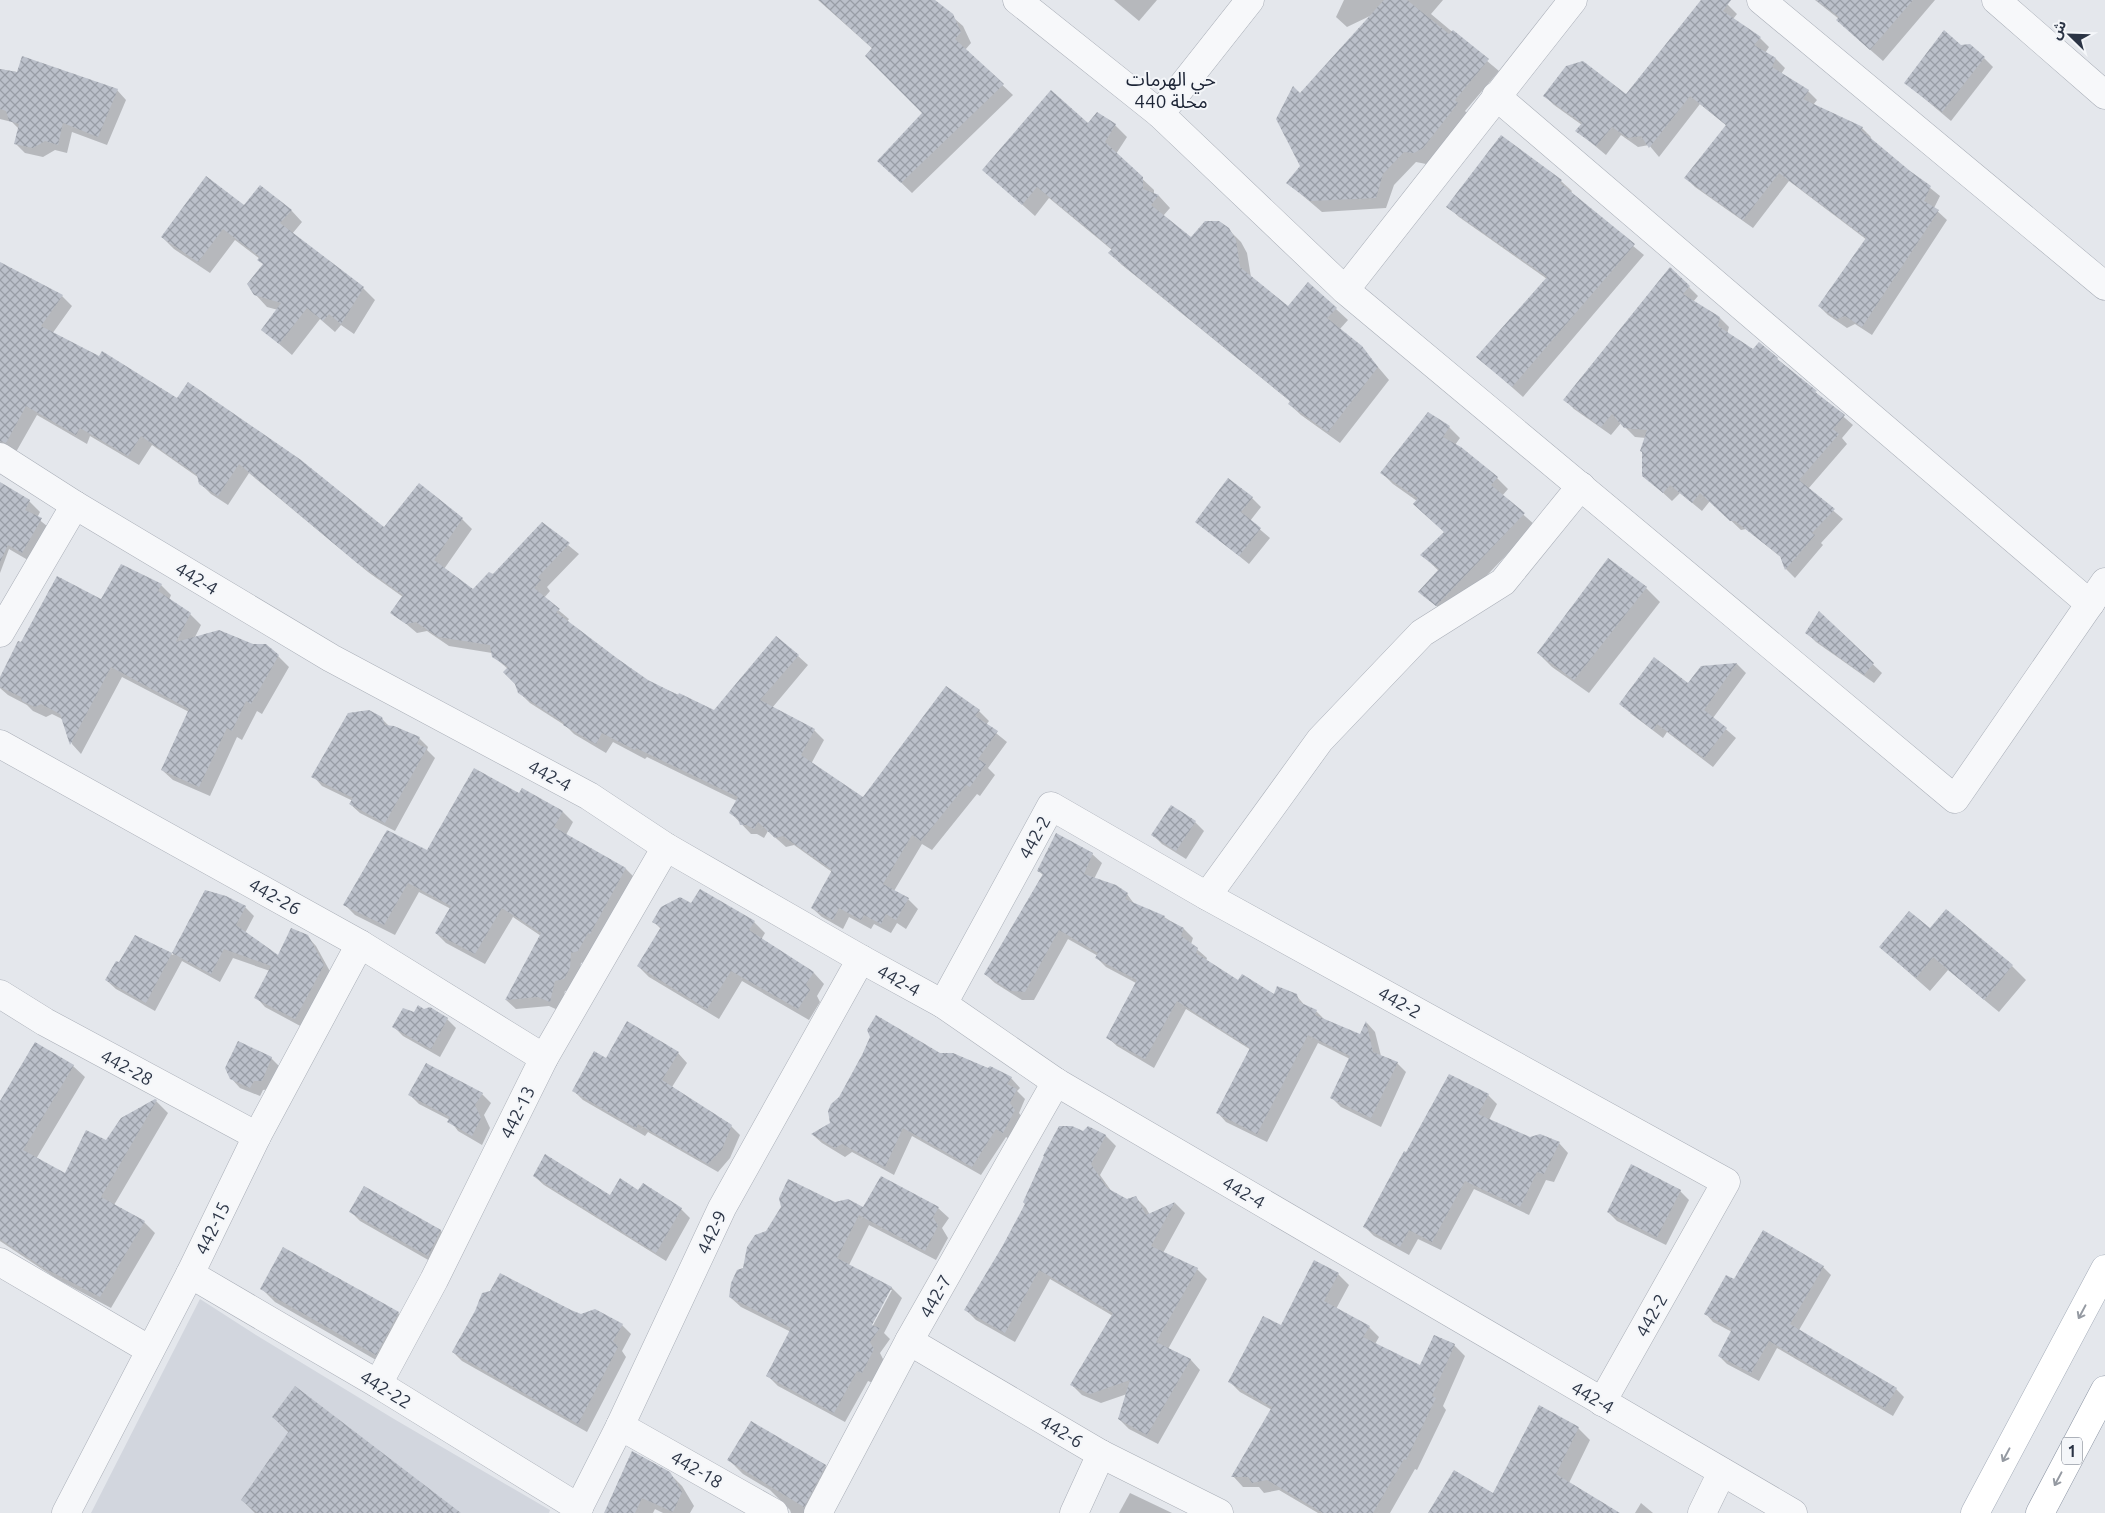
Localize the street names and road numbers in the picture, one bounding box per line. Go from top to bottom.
street label: 442-4 [172,558,222,598]
street label: 442-4 [525,755,575,795]
street label: 442-2 [1014,812,1054,862]
street label: 442-26 [246,874,304,918]
street label: 442-4 [874,960,924,1000]
street label: 442-2 [1375,982,1425,1022]
street label: 442-28 [98,1045,156,1089]
street label: 442-13 [496,1082,538,1142]
street label: 442-4 [1219,1172,1269,1212]
street label: 442-15 [191,1198,233,1258]
street label: 442-9 [692,1207,730,1257]
street label: 442-7 [915,1271,955,1321]
street label: 442-2 [1631,1290,1671,1340]
street label: 442-22 [357,1366,415,1412]
street label: 442-4 [1568,1377,1618,1417]
street label: 442-6 [1037,1411,1087,1451]
road number: 1 [2062,1438,2082,1464]
street label: 442-18 [668,1446,726,1492]

